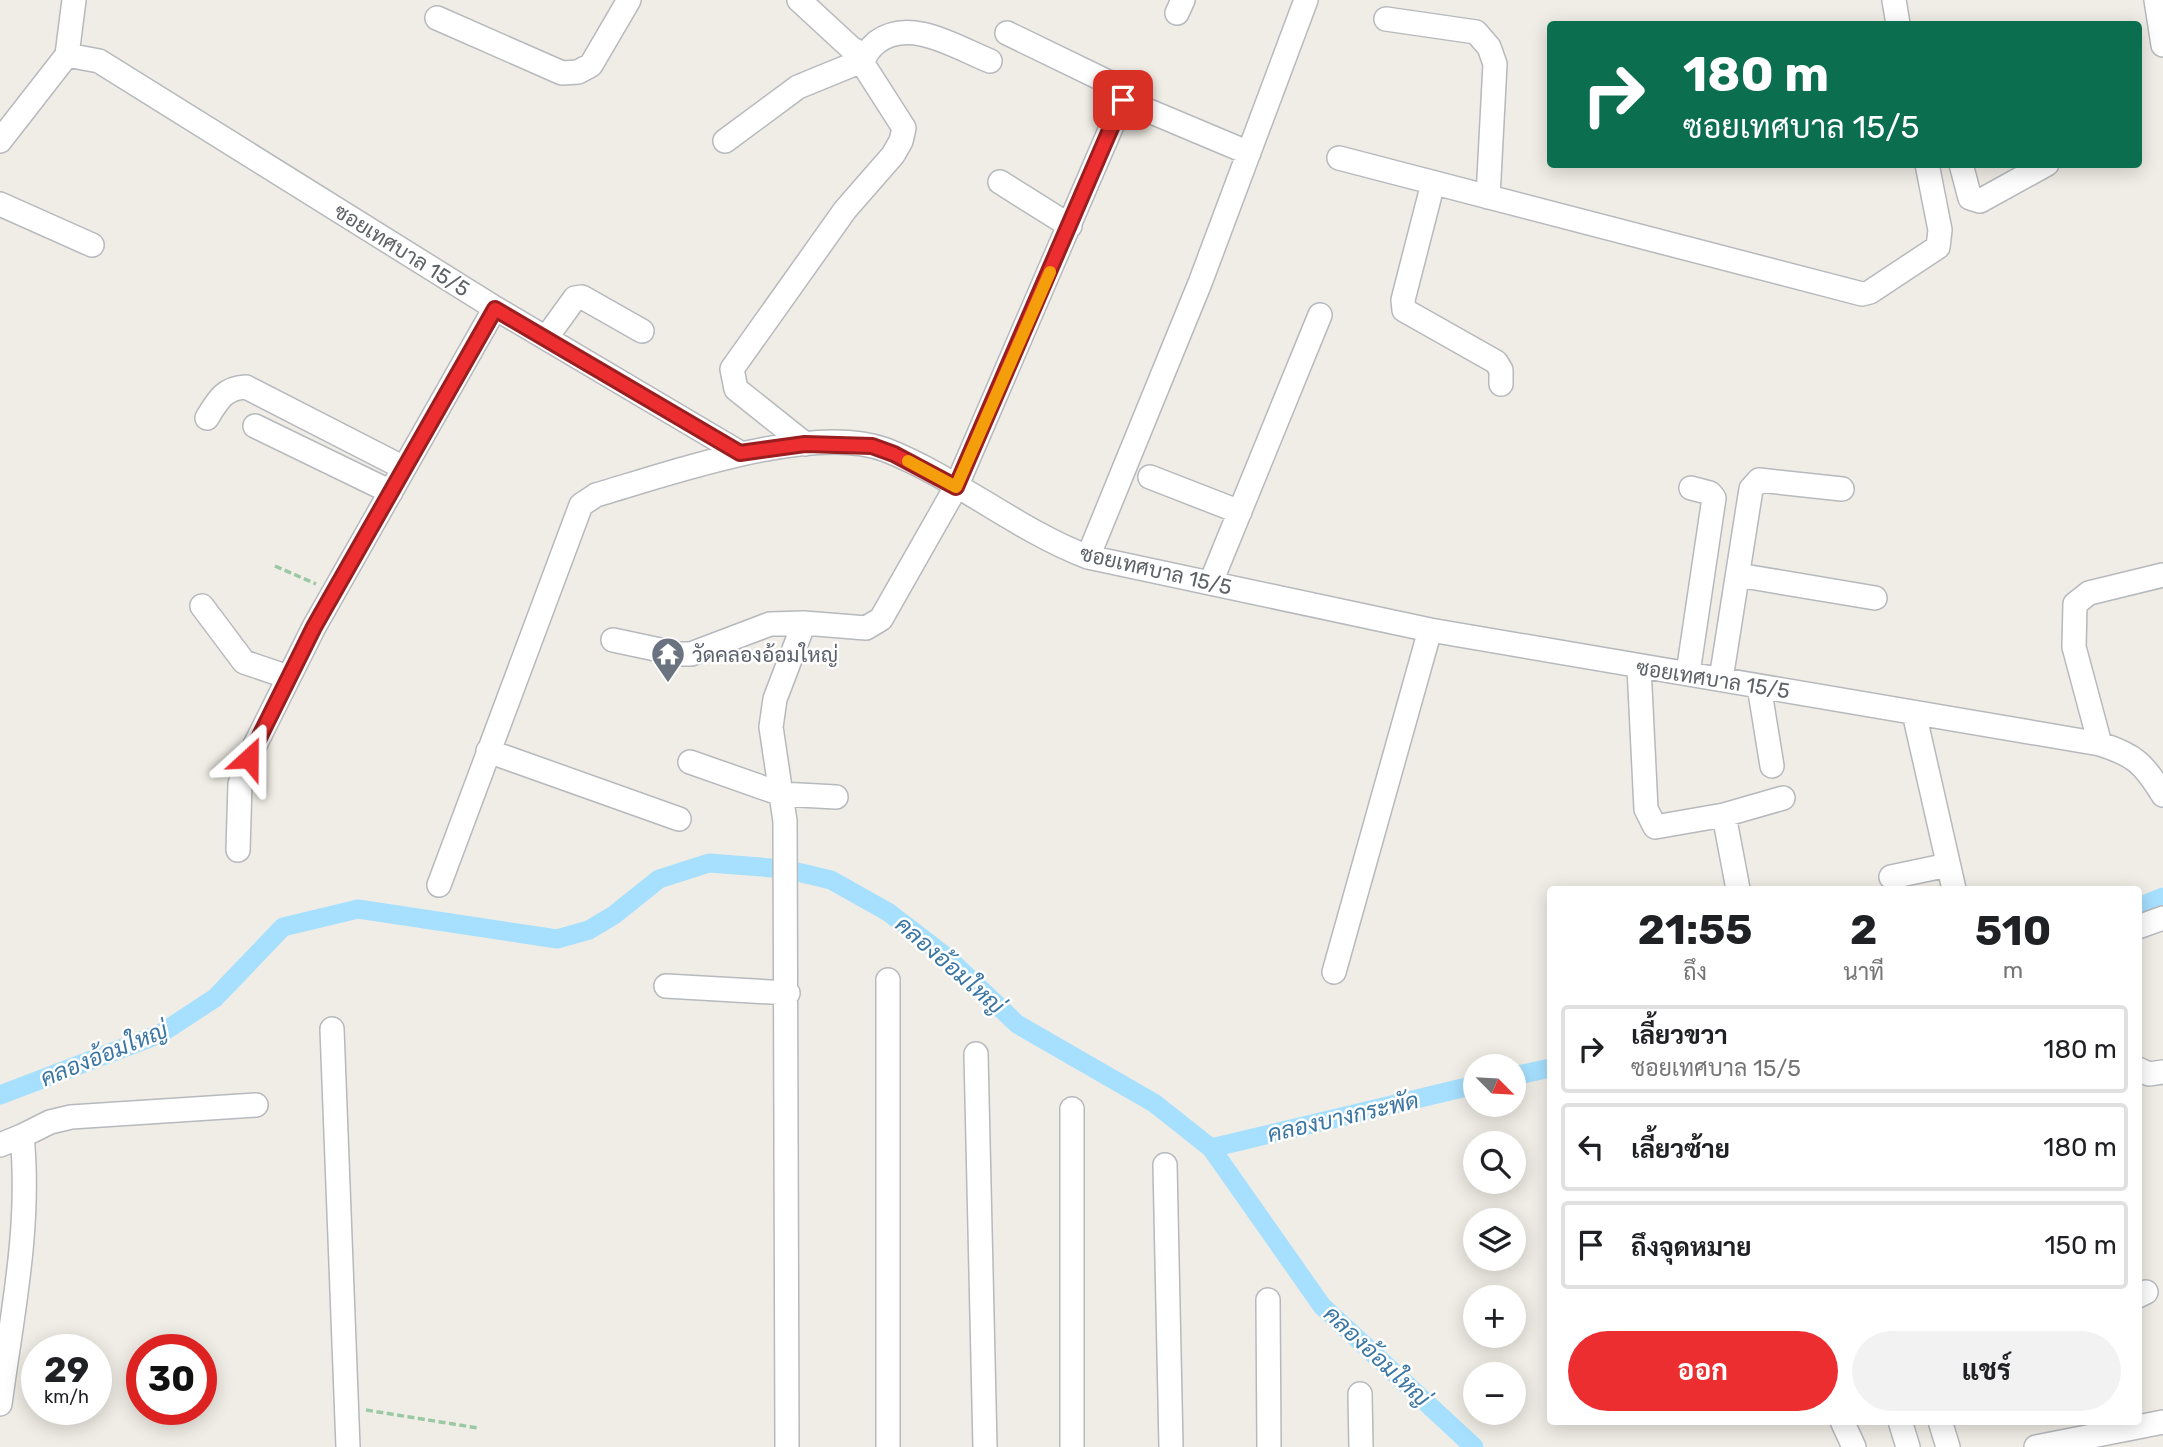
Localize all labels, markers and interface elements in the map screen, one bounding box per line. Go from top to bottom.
text: 180 m [1683,45,1829,103]
icon: right [1568,49,1659,140]
pin [1093,70,1153,130]
icon: arrive [1104,81,1142,119]
text: ซอยเทศบาล 15/5 [1683,108,1919,146]
street label: ซอยเทศบาล 15/5 [330,198,474,302]
street label: ซอยเทศบาล 15/5 [1078,540,1234,600]
temple icon: วัดคลองอ้อมใหญ่ [649,635,687,684]
place label: วัดคลองอ้อมใหญ่ [692,642,838,667]
street label: ซอยเทศบาล 15/5 [1634,655,1792,703]
position arrow [212,721,286,795]
text: 21:55 [1638,905,1752,955]
text: 2 [1850,905,1877,955]
text: 510 [1975,906,2051,956]
water label: คลองอ้อมใหญ่ [890,909,1012,1021]
text: m [2003,956,2023,984]
text: ถึง [1683,958,1707,986]
text: นาที [1843,958,1884,986]
water label: คลองอ้อมใหญ่ [35,1014,173,1092]
text: เลี้ยวขวา [1631,1020,1728,1051]
icon: right [1572,1030,1610,1068]
text: 180 m [2043,1034,2117,1065]
north arrow [1463,1054,1526,1116]
map controls [1463,1054,1526,1425]
text: ซอยเทศบาล 15/5 [1631,1054,1801,1082]
water label: คลองบางกระพัด [1265,1086,1421,1148]
icon: left [1572,1128,1610,1166]
button: search [1463,1131,1526,1194]
text: 180 m [2043,1132,2117,1163]
text: เลี้ยวซ้าย [1631,1134,1730,1165]
button: layers [1463,1208,1526,1271]
icon: arrive [1572,1226,1610,1264]
text: 150 m [2044,1230,2117,1261]
text: ถึงจุดหมาย [1631,1232,1752,1263]
button: + [1463,1285,1526,1348]
water label: คลองอ้อมใหญ่ [1318,1298,1438,1413]
button: ออก [1568,1331,1838,1411]
button: แชร์ [1852,1331,2121,1411]
speed limit sign: 30 [126,1334,217,1425]
text: 29 [44,1349,89,1391]
button: − [1463,1362,1526,1425]
text: km/h [44,1386,89,1408]

